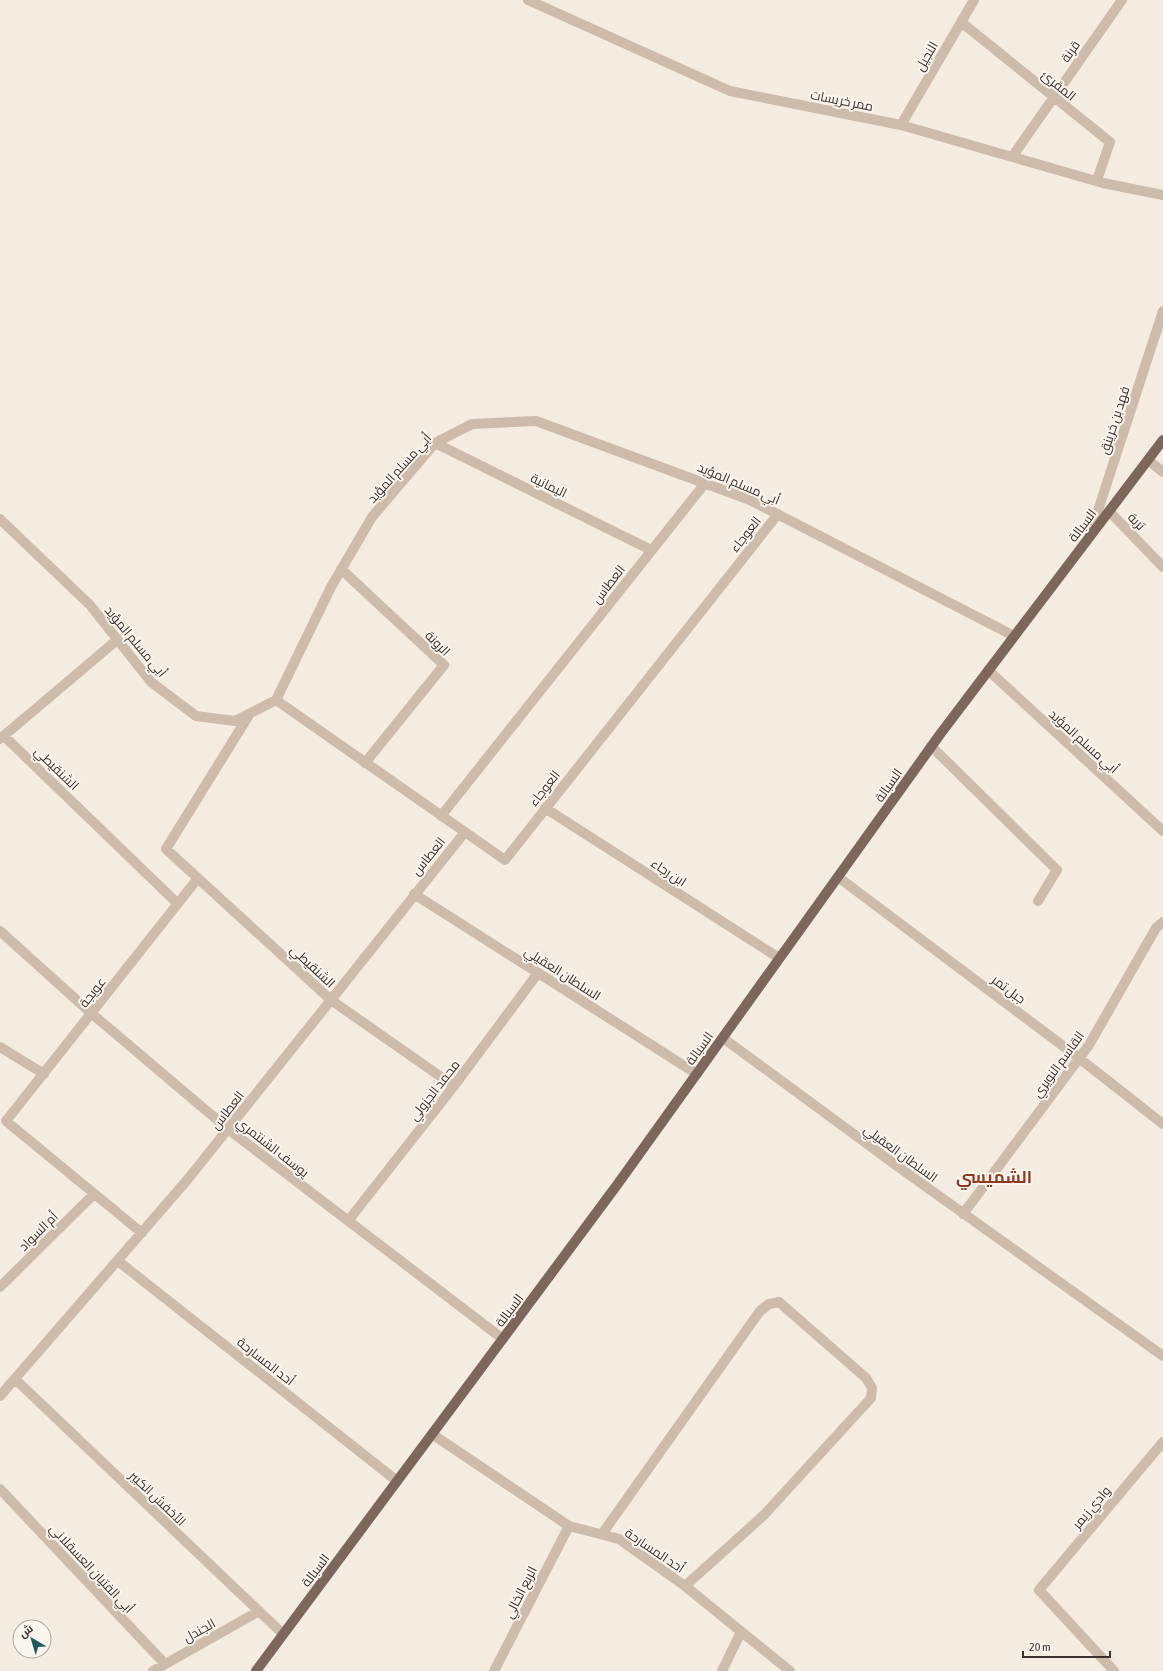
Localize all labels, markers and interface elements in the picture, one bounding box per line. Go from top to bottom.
street label: قرنة [1058,38,1083,65]
street label: النجيل [912,39,941,74]
street label: المقرئ [1039,67,1079,104]
street label: ممر خريسات [809,87,875,114]
street label: فهد بن خرينق [1096,384,1133,456]
street label: أبي مسلم المؤيد [364,430,437,508]
street label: أبي مسلم المؤيد [694,458,783,510]
street label: اليمانية [528,470,569,501]
street label: السبالة [1065,506,1100,545]
street label: تربة [1125,510,1149,534]
street label: العوجاء [727,514,764,555]
street label: العطاس [589,562,628,607]
street label: أبي مسلم المؤيد [99,602,171,682]
street label: الرونة [422,628,453,659]
street label: أبي مسلم المؤيد [1044,706,1122,779]
street label: الشنقيطي [29,744,82,795]
street label: السبالة [872,766,905,805]
street label: العوجاء [526,768,563,809]
street label: العطاس [409,834,448,878]
street label: ابن رجاء [648,855,689,889]
street label: الشنقيطي [285,942,338,993]
street label: السلطان العقيلي [520,943,603,1006]
street label: جبل تمر [988,971,1028,1007]
street label: عويجة [76,974,109,1010]
street label: القاسم النويري [1029,1028,1090,1102]
street label: السبالة [682,1029,716,1068]
street label: محمد الجزولي [406,1057,465,1125]
street label: العطاس [208,1088,247,1133]
street label: يوسف الشنتمري [232,1115,312,1183]
street label: السلطان العقيلي [859,1122,940,1188]
district label: الشميسي [956,1167,1032,1190]
street label: أم السواد [15,1208,63,1255]
street label: السبالة [492,1291,527,1330]
street label: أحد المسارحة [234,1334,298,1389]
street label: الأخفش الكبير [126,1467,189,1529]
street label: وادي زيمر [1069,1483,1116,1534]
street label: أبي الفتيان العسقلاني [44,1520,138,1618]
street label: أحد المسارحة [622,1524,688,1576]
street label: السبالة [298,1551,333,1590]
street label: الربع الخالي [501,1564,543,1622]
street label: الجندل [181,1616,218,1646]
north arrow [12,1619,52,1659]
text: ش [17,1622,36,1641]
scale bar [1023,1633,1110,1659]
text: 20 m [1029,1640,1051,1654]

